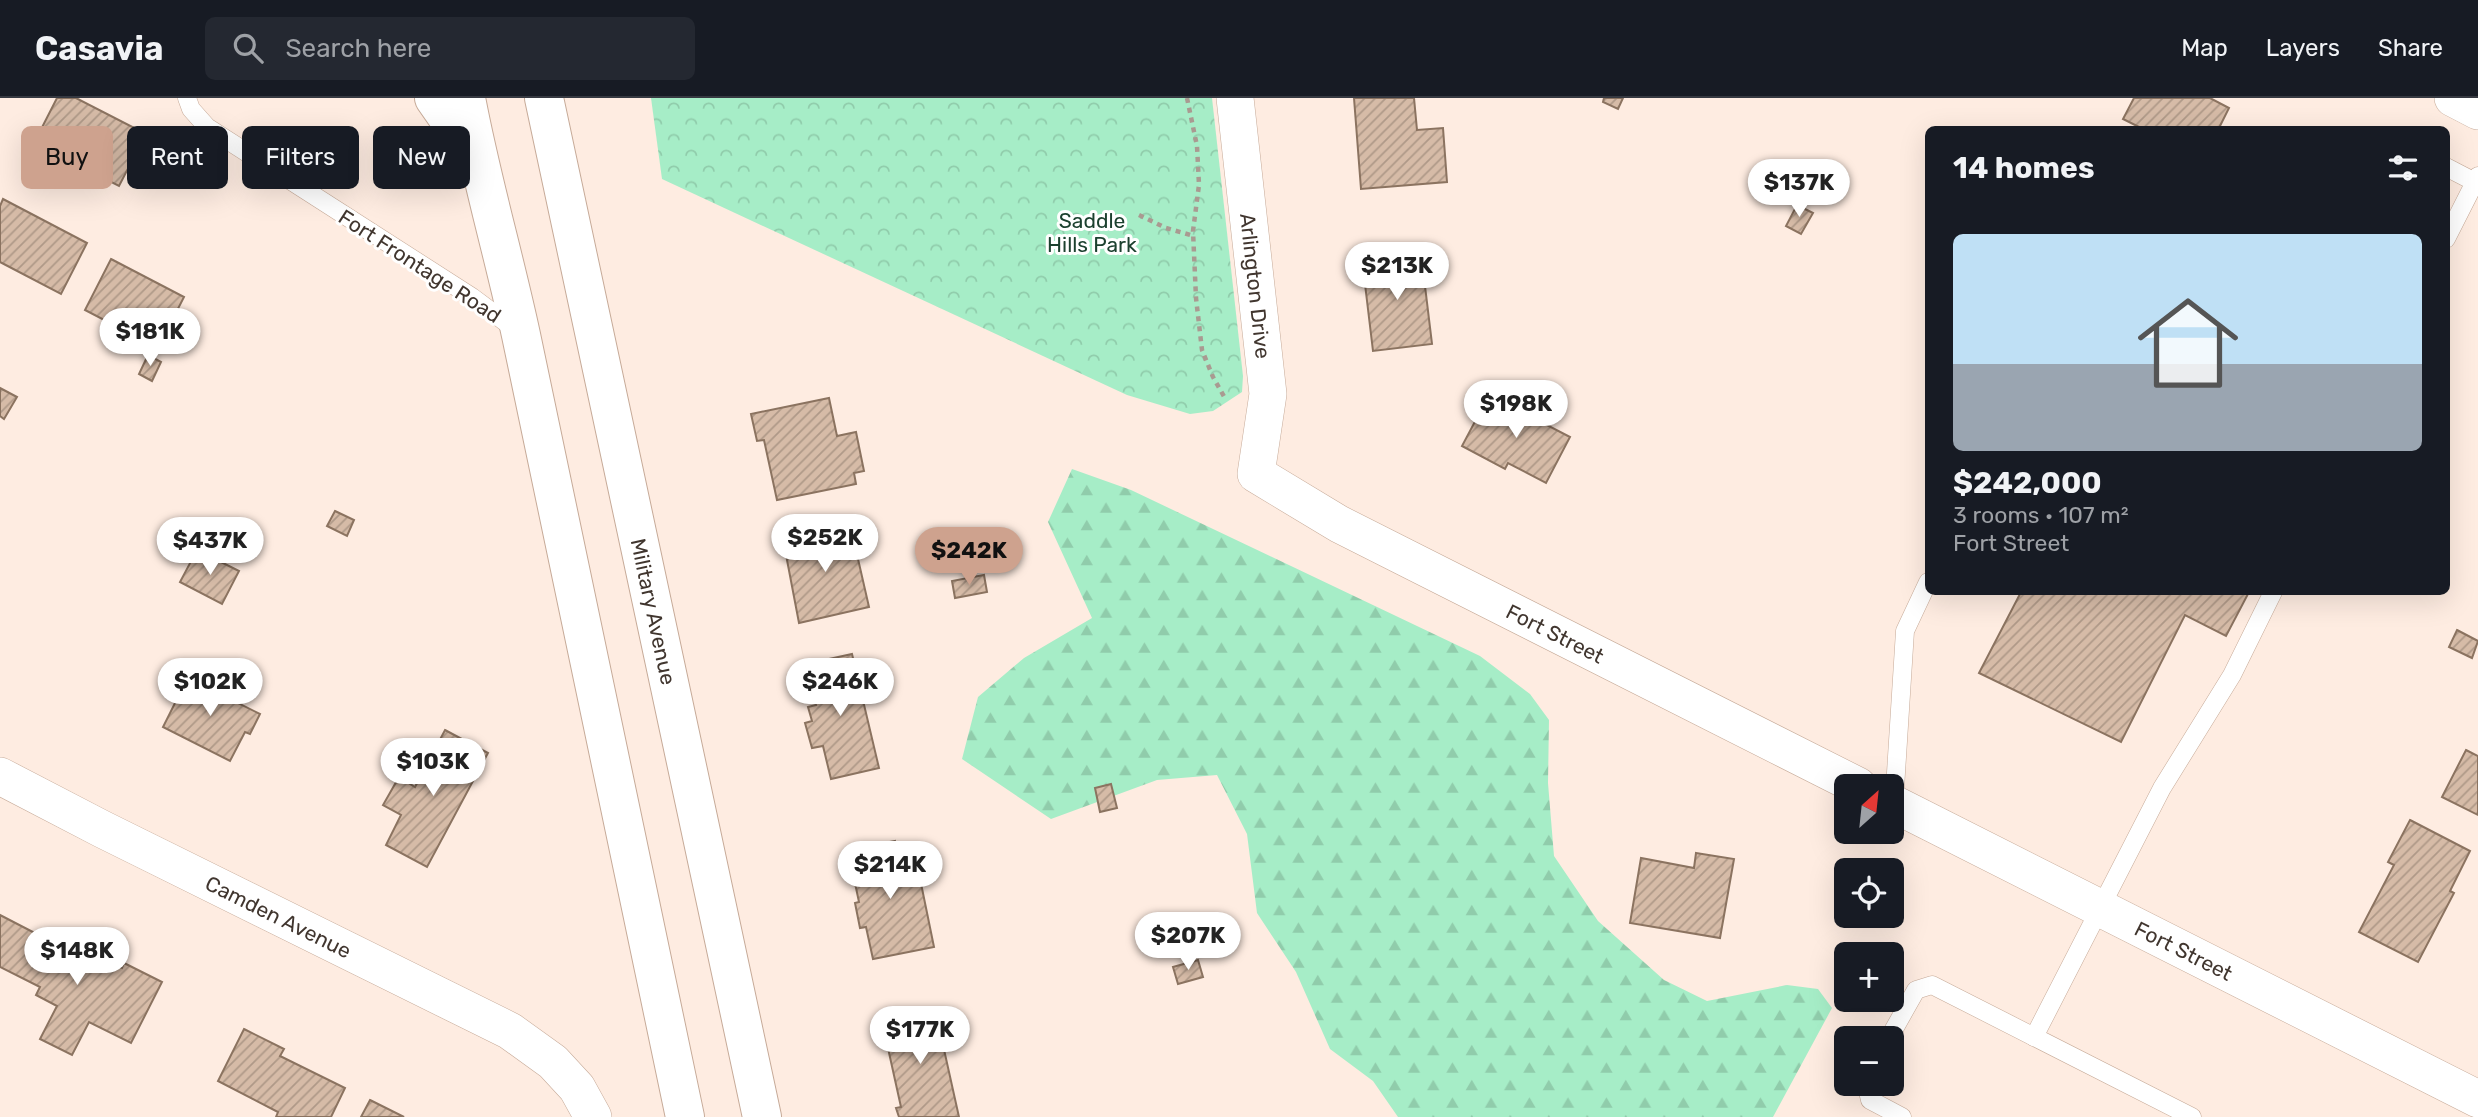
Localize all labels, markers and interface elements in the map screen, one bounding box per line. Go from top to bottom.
search box [205,17,695,80]
text: Casavia [35,29,163,68]
icon: search [229,29,267,67]
text: Search here [285,33,431,64]
text: Map [2181,34,2228,62]
text: Layers [2266,34,2340,62]
text: Share [2378,34,2443,62]
chip: Buy [21,126,113,189]
chip: Rent [127,126,228,189]
chip: Filters [242,126,359,189]
chip: New [373,126,470,189]
icon: filters [2384,149,2422,187]
text: 14 homes [1953,150,2095,186]
pin: $137K [1750,159,1848,219]
text: $137K [1764,168,1834,196]
street label: Fort Frontage Road [334,204,506,328]
park label: Saddle Hills Park [1047,208,1137,257]
street label: Arlington Drive [1235,212,1276,360]
pin: $213K [1348,242,1446,302]
text: $213K [1361,251,1433,279]
icon: home [2125,280,2251,406]
pin: $181K [101,308,199,368]
text: $181K [115,317,185,345]
pin: $198K [1467,380,1565,440]
text: $198K [1480,389,1552,417]
text: $242,000 [1953,465,2102,501]
text: 3 rooms · 107 m² [1953,501,2129,529]
pin: $252K [776,514,874,574]
pin: $437K [161,518,259,577]
text: $252K [787,523,863,551]
text: $437K [173,526,247,554]
pin: $242K [920,528,1018,587]
text: Fort Street [1953,529,2069,557]
street label: Military Avenue [626,536,682,687]
text: $242K [931,536,1007,564]
street label: Fort Street [1502,598,1608,668]
pin: $102K [161,658,259,718]
pin: $246K [791,658,889,718]
text: $102K [174,667,246,695]
text: $246K [802,667,878,695]
pin: $103K [384,738,482,798]
text: $103K [397,747,469,775]
north arrow [1834,774,1904,844]
map controls [1834,774,1904,1096]
pin: $214K [841,842,939,901]
text: $214K [854,850,926,878]
button: locate [1834,858,1904,928]
street label: Camden Avenue [202,870,356,963]
pin: $207K [1139,912,1237,972]
street label: Fort Street [2131,915,2237,986]
text: $207K [1151,921,1225,949]
pin: $148K [28,928,126,987]
text: $148K [40,936,114,964]
button: + [1834,942,1904,1012]
pin: $177K [871,1006,969,1066]
text: $177K [886,1015,954,1043]
button: − [1834,1026,1904,1096]

